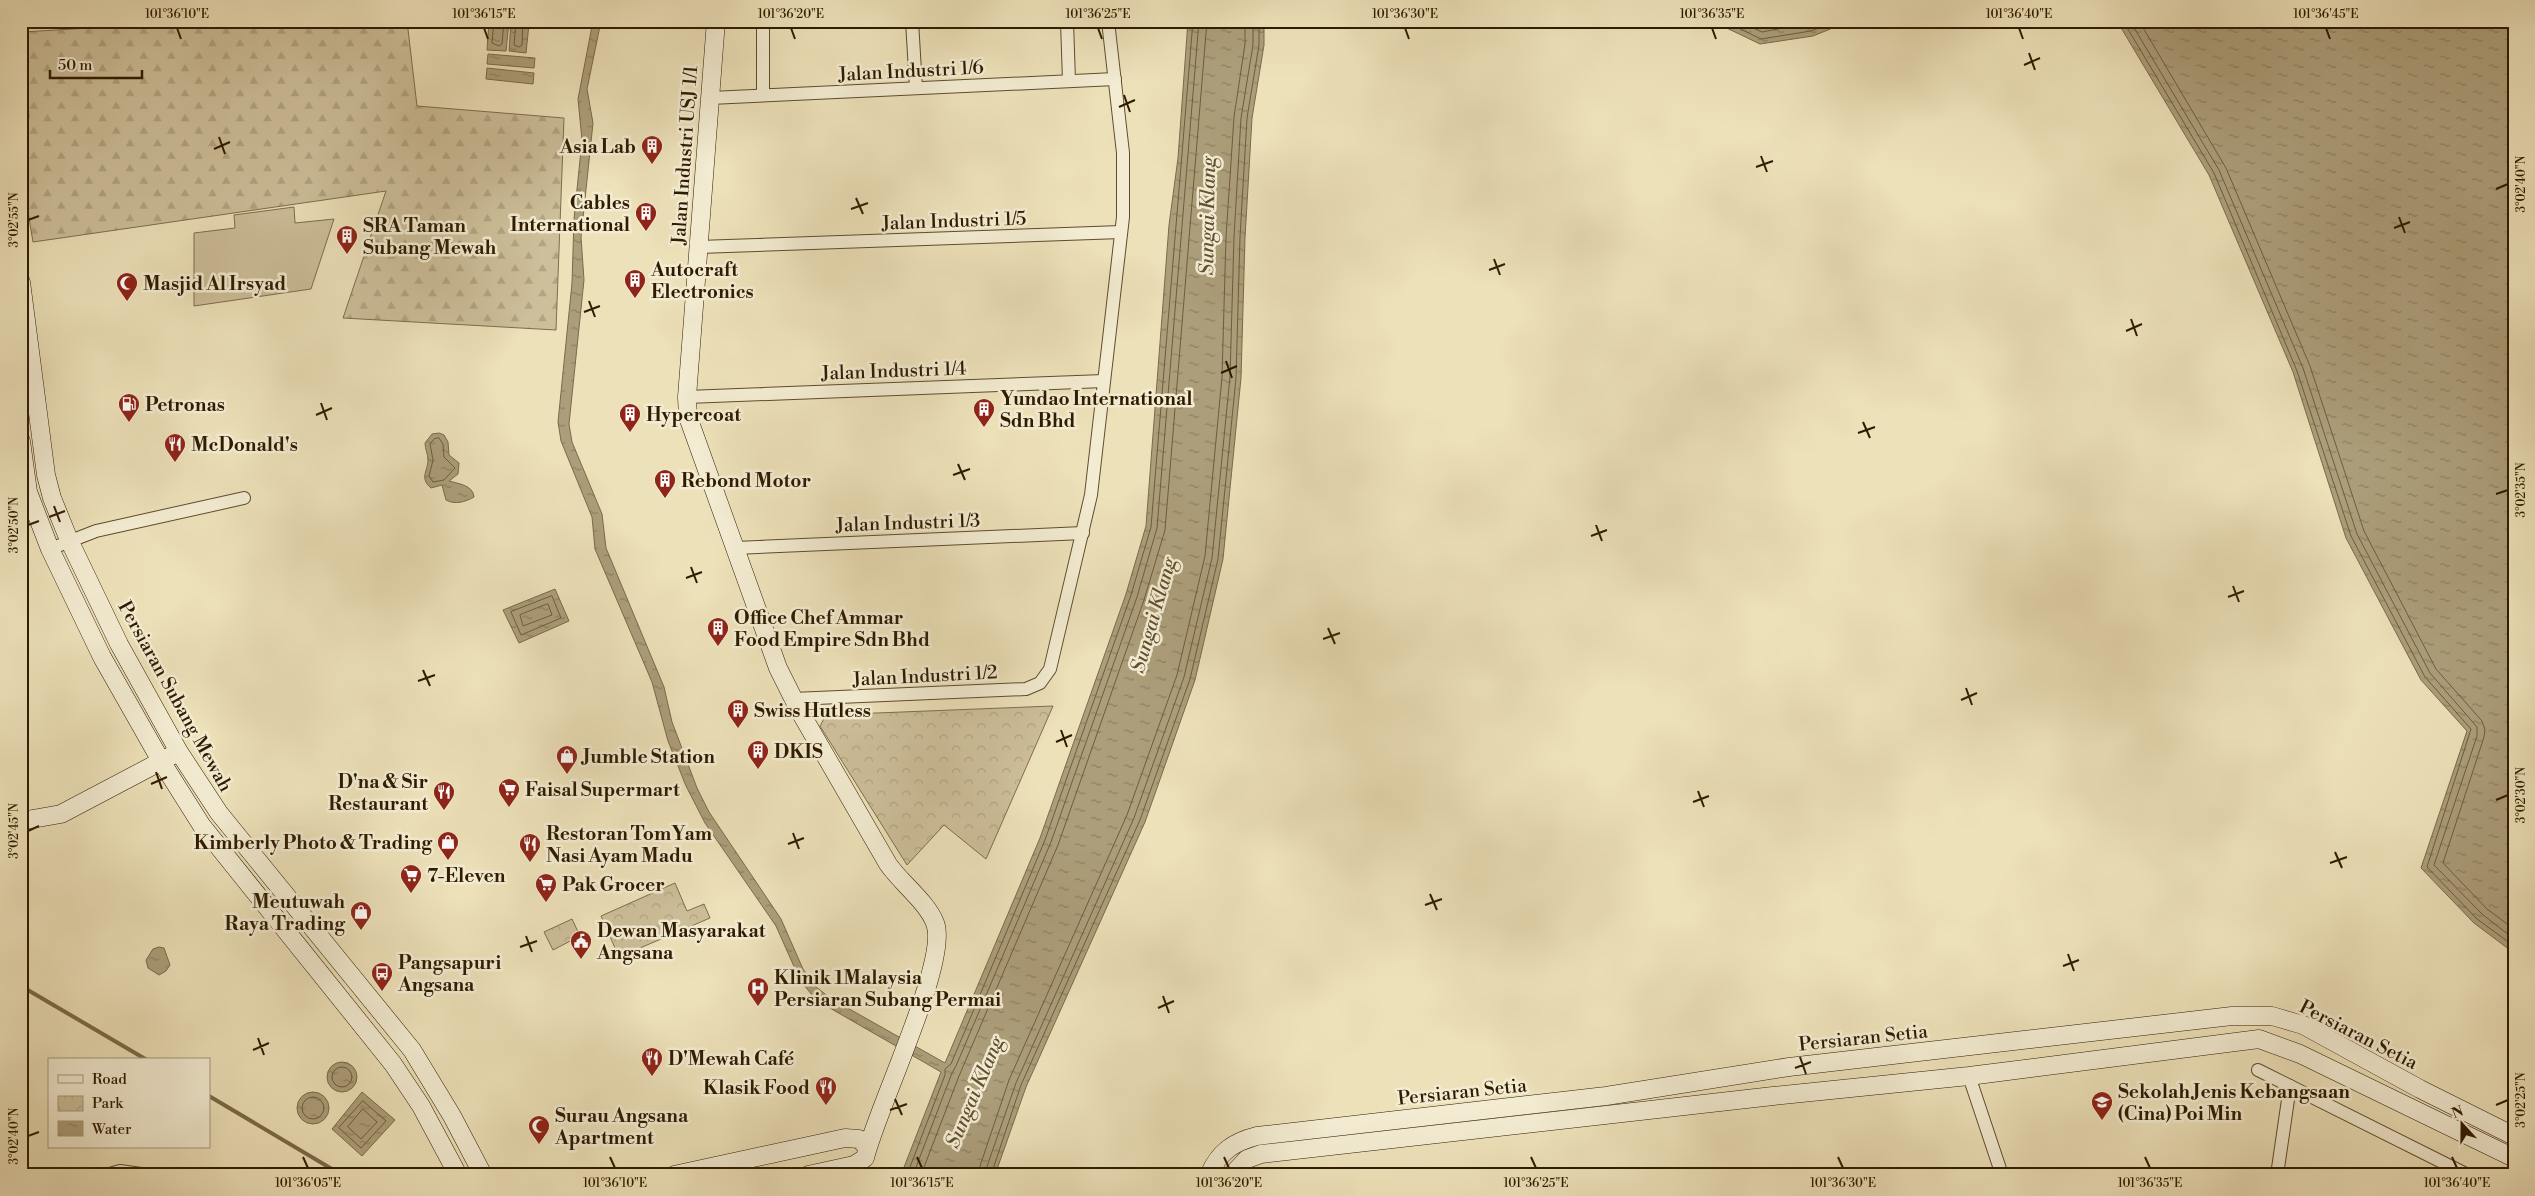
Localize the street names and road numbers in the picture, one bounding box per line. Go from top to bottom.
street label: Jalan Industri 1/6 [837,55,984,87]
street label: Jalan Industri USJ 1/1 [667,65,703,246]
street label: Jalan Industri 1/5 [880,206,1027,236]
street label: Jalan Industri 1/4 [820,356,967,386]
street label: Jalan Industri 1/3 [834,508,981,538]
street label: Persiaran Subang Mewah [113,597,238,796]
street label: Jalan Industri 1/2 [851,660,998,692]
street label: Persiaran Setia [2295,995,2422,1075]
street label: Persiaran Setia [1797,1019,1929,1057]
street label: Persiaran Setia [1396,1073,1528,1111]

